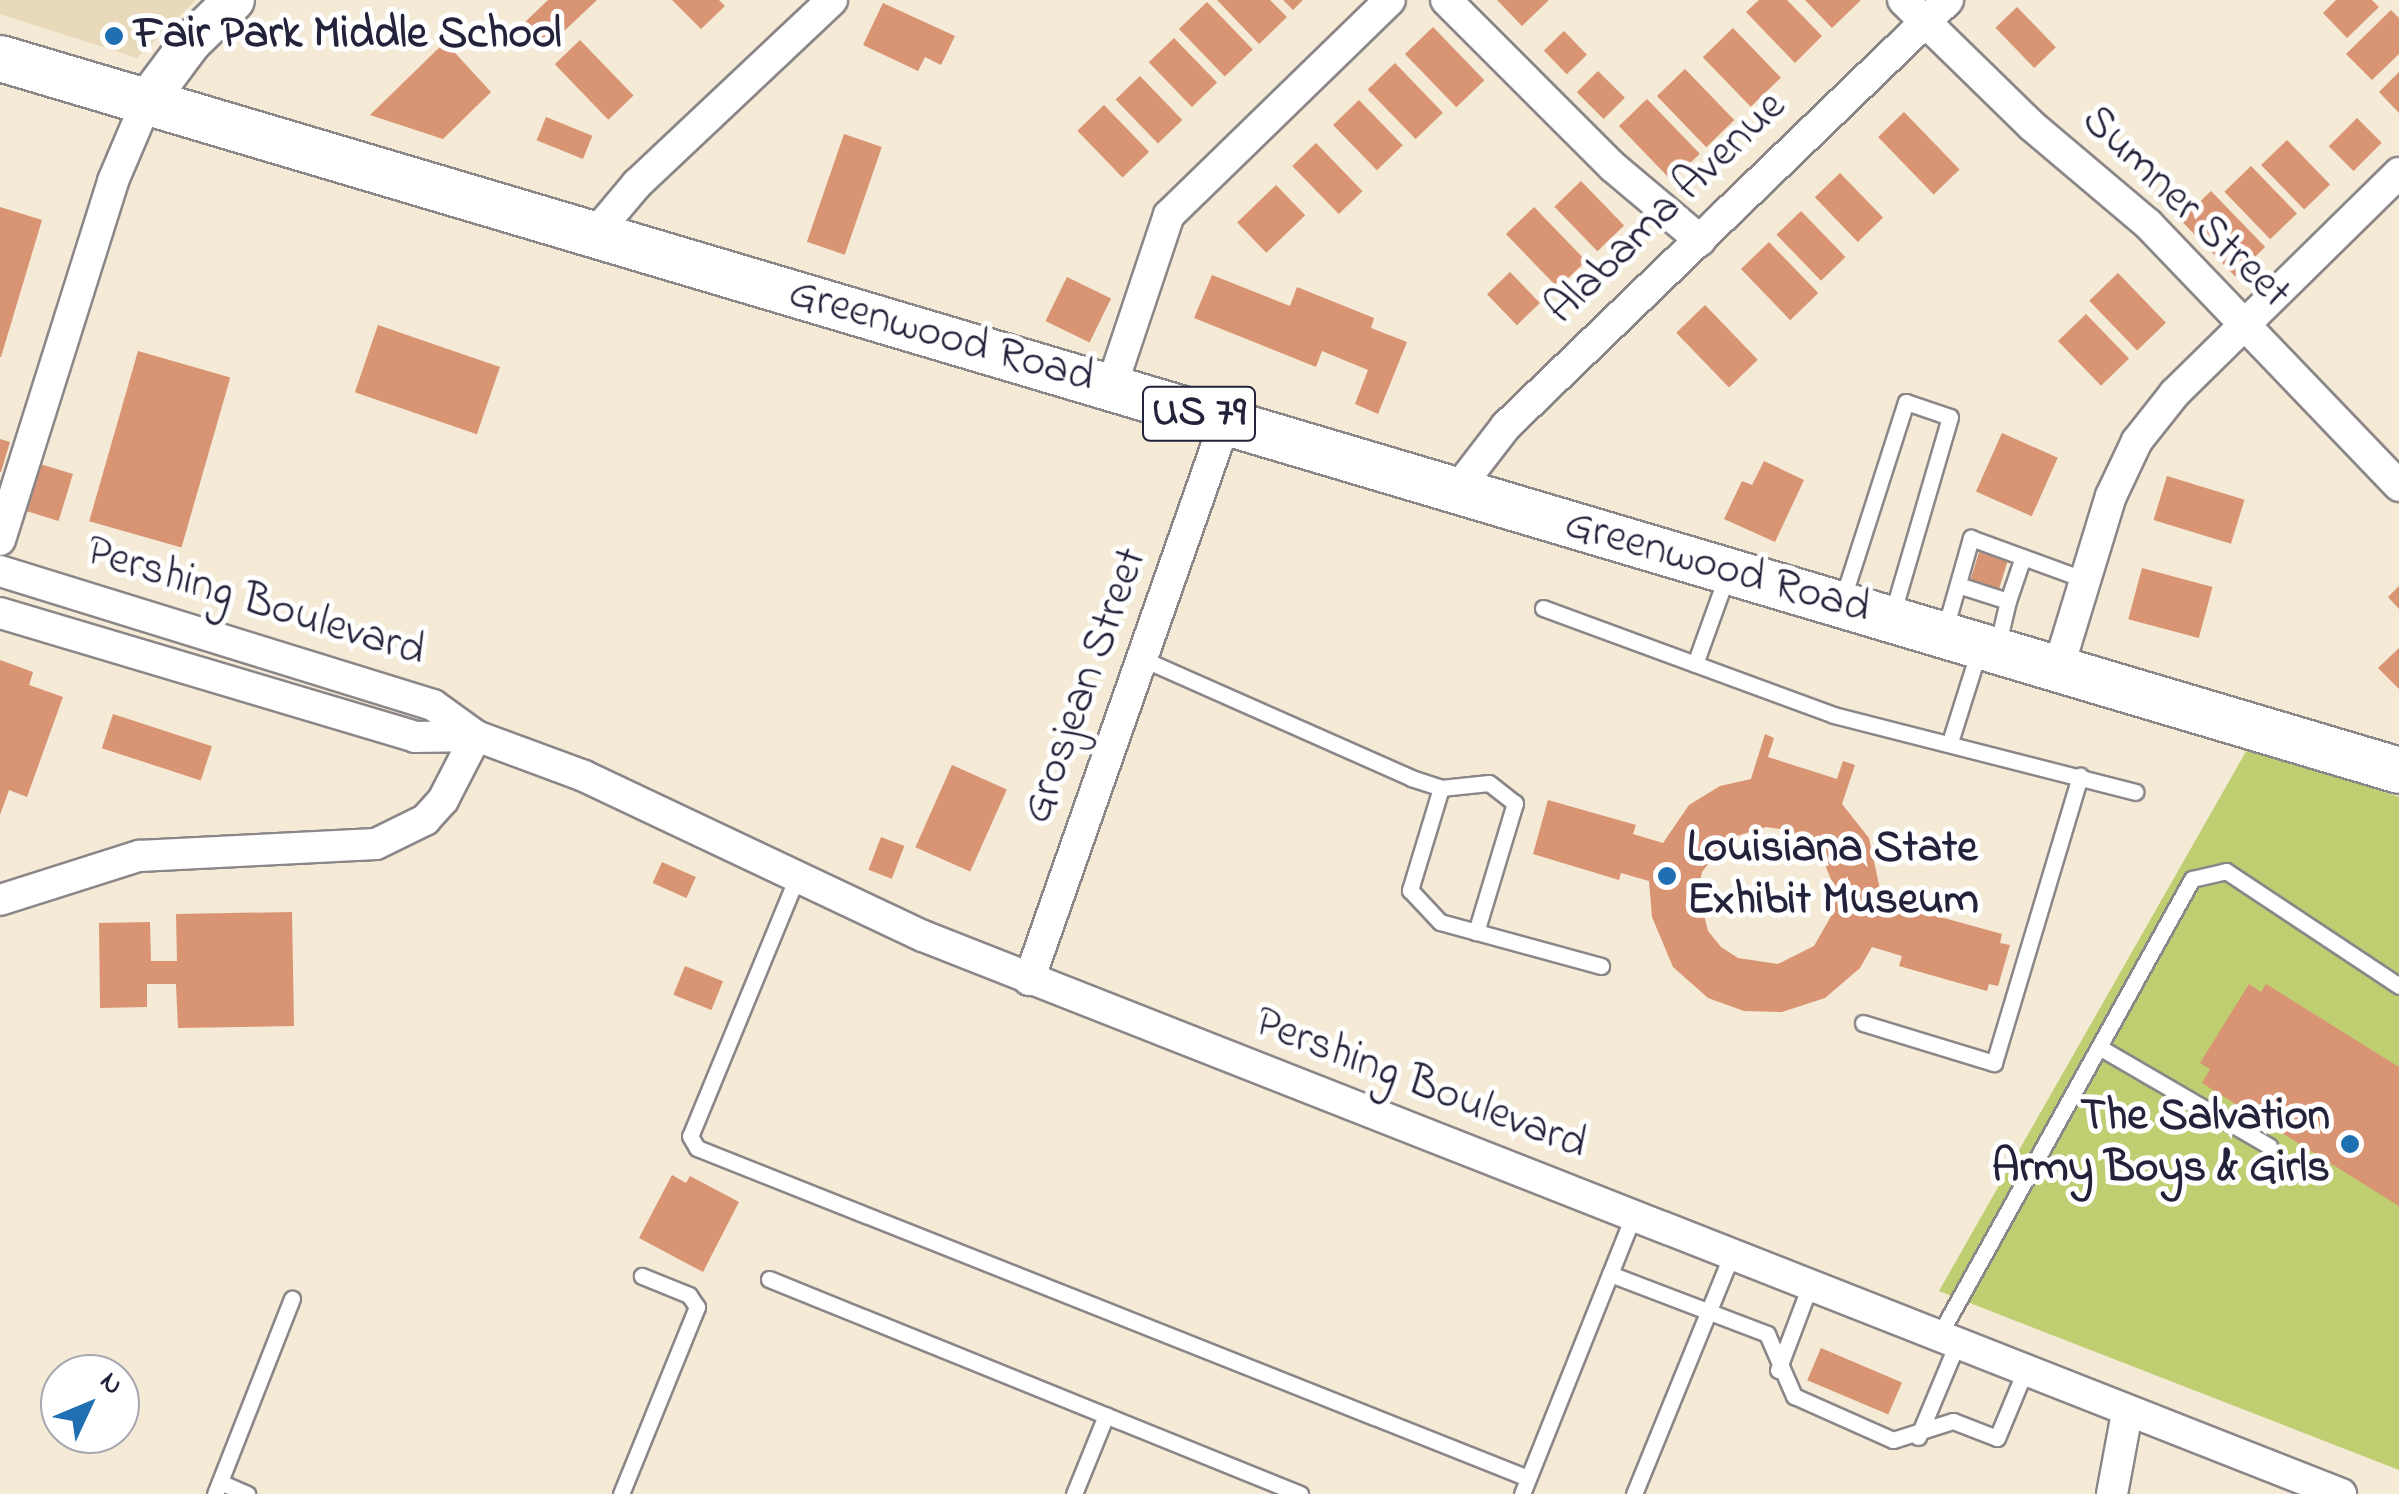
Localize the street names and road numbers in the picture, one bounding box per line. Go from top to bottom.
street label: Alabama Avenue [1536,81,1798,337]
street label: Sumner Street [2069,95,2301,321]
street label: Greenwood Road [782,268,1100,406]
road number: US 79 [1142,377,1256,451]
street label: Greenwood Road [1558,499,1876,637]
street label: Pershing Boulevard [79,526,431,680]
street label: Grosjean Street [1011,541,1161,831]
street label: Pershing Boulevard [1246,997,1594,1173]

